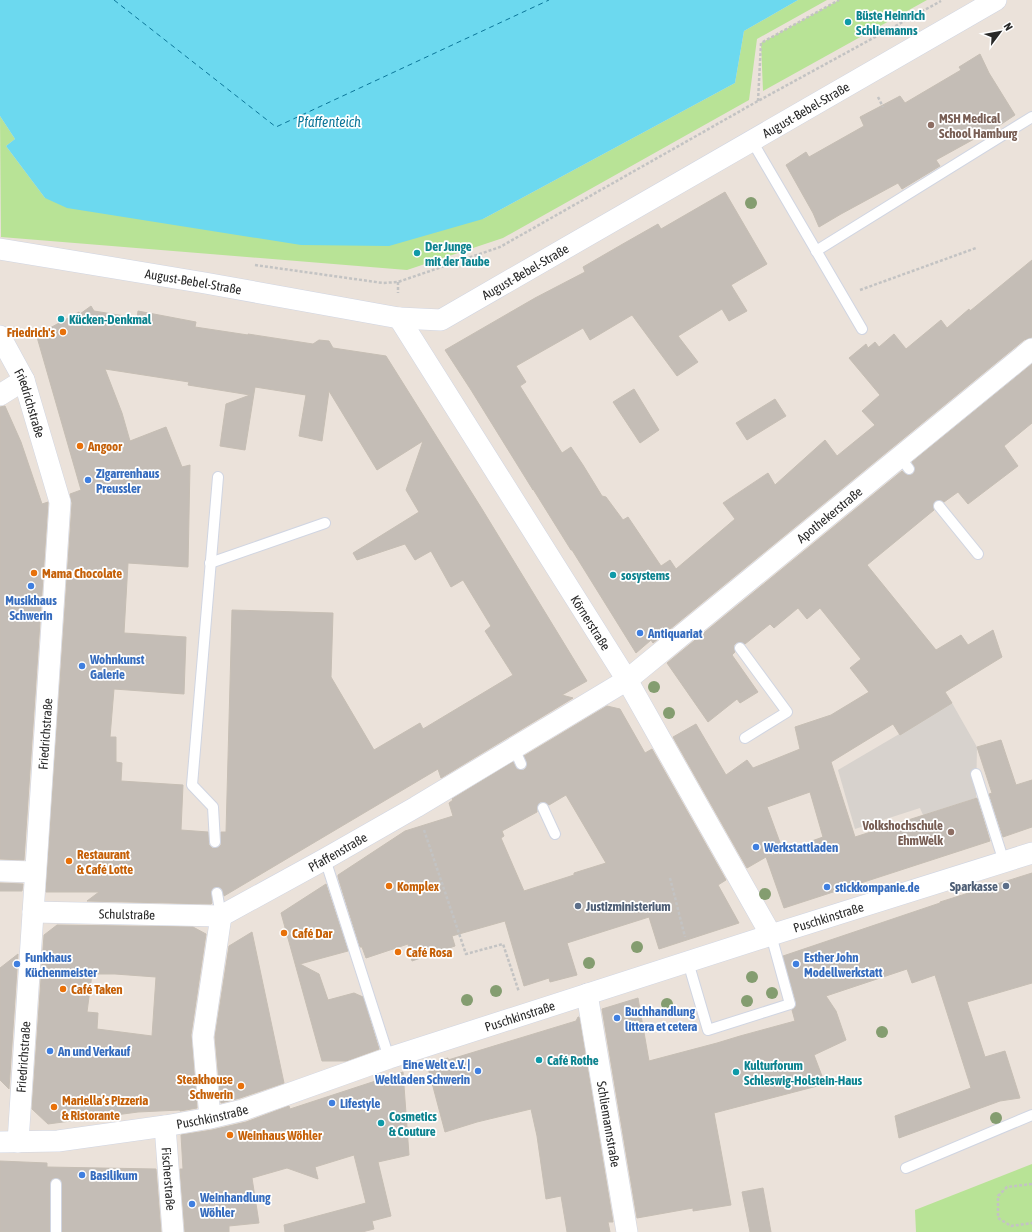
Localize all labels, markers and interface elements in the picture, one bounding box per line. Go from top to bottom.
place label: Büste Heinrich Schliemanns [856,8,925,38]
north arrow [980,12,1020,52]
marker: Büste Heinrich Schliemanns [843,17,853,27]
text: N [1002,21,1015,33]
street label: August-Bebel-Straße [760,79,852,141]
place label: MSH Medical School Hamburg [939,111,1018,141]
water label: Pfaffenteich [297,114,361,130]
marker: MSH Medical School Hamburg [926,120,936,130]
place label: Der Junge mit der Taube [425,239,490,269]
street label: August-Bebel-Straße [479,241,572,303]
marker: Der Junge mit der Taube [412,248,422,258]
street label: August-Bebel-Straße [144,266,243,297]
place label: Kücken-Denkmal [69,312,152,327]
marker: Kücken-Denkmal [56,314,66,324]
place label: Friedrich's [7,325,55,340]
marker: Friedrich's [58,327,68,337]
street label: Friedrichstraße [11,366,48,440]
place label: Angoor [87,439,123,454]
marker: Angoor [75,441,85,451]
place label: Zigarrenhaus Preussler [96,466,160,496]
marker: Zigarrenhaus Preussler [83,475,93,485]
street label: Apothekerstraße [794,484,865,546]
place label: Mama Chocolate [42,566,122,581]
marker: Mama Chocolate [29,568,39,578]
place label: sosystems [621,568,670,583]
marker: sosystems [608,570,618,580]
marker: Musikhaus Schwerin [26,581,36,591]
place label: Musikhaus Schwerin [5,593,57,623]
street label: Körnerstraße [568,593,613,653]
place label: Antiquariat [647,626,703,641]
marker: Antiquariat [635,628,645,638]
place label: Wohnkunst Galerie [89,652,145,682]
marker: Wohnkunst Galerie [77,661,87,671]
street label: Friedrichstraße [36,698,55,770]
place label: Volkshochschule EhmWelk [861,818,943,848]
marker: Volkshochschule EhmWelk [946,827,956,837]
street label: Pfaffenstraße [306,830,370,875]
place label: Werkstattladen [763,840,838,855]
marker: Werkstattladen [751,842,761,852]
place label: Restaurant & Café Lotte [77,847,133,877]
marker: Restaurant & Café Lotte [64,856,74,866]
place label: Komplex [397,879,440,894]
place label: Sparkasse [950,879,998,894]
place label: stickkompanie.de [835,880,920,895]
marker: Komplex [384,881,394,891]
marker: Sparkasse [1001,881,1011,891]
marker: stickkompanie.de [822,882,832,892]
place label: Justizministerium [585,899,671,914]
street label: Puschkinstraße [791,899,866,936]
marker: Justizministerium [573,901,583,911]
street label: Schulstraße [99,906,155,923]
place label: Café Dar [292,926,333,941]
marker: Café Dar [279,928,289,938]
place label: Café Rosa [406,945,452,960]
marker: Café Rosa [393,947,403,957]
place label: Funkhaus Küchenmeister [25,950,98,980]
place label: Esther John Modellwerkstatt [804,950,883,980]
marker: Funkhaus Küchenmeister [12,959,22,969]
marker: Esther John Modellwerkstatt [791,959,801,969]
place label: Café Taken [71,982,123,997]
marker: Café Taken [58,984,68,994]
street label: Puschkinstraße [483,998,557,1035]
place label: Buchhandlung littera et cetera [625,1004,697,1034]
marker: Buchhandlung littera et cetera [612,1013,622,1023]
street label: Friedrichstraße [14,1021,33,1093]
place label: An und Verkauf [57,1044,131,1059]
marker: An und Verkauf [45,1046,55,1056]
place label: Café Rothe [547,1053,599,1068]
marker: Café Rothe [534,1055,544,1065]
place label: Eine Welt e.V. | Weltladen Schwerin [374,1057,470,1087]
place label: Kulturforum Schleswig-Holstein-Haus [744,1058,863,1088]
marker: Eine Welt e.V. | Weltladen Schwerin [473,1066,483,1076]
marker: Kulturforum Schleswig-Holstein-Haus [731,1067,741,1077]
place label: Steakhouse Schwerin [177,1072,233,1102]
street label: Schliemannstraße [594,1080,623,1168]
marker: Steakhouse Schwerin [236,1081,246,1091]
place label: Mariella’s Pizzeria & Ristorante [62,1093,148,1123]
place label: Lifestyle [340,1096,381,1111]
marker: Lifestyle [327,1098,337,1108]
marker: Mariella’s Pizzeria & Ristorante [49,1102,59,1112]
street label: Puschkinstraße [175,1102,250,1132]
place label: Cosmetics & Couture [389,1109,437,1139]
marker: Cosmetics & Couture [376,1118,386,1128]
place label: Weinhaus Wöhler [237,1128,323,1143]
marker: Weinhaus Wöhler [225,1130,235,1140]
street label: Fischerstraße [159,1147,178,1211]
place label: Basilikum [90,1168,138,1183]
marker: Basilikum [77,1170,87,1180]
place label: Weinhandlung Wöhler [199,1190,271,1220]
marker: Weinhandlung Wöhler [187,1199,197,1209]

